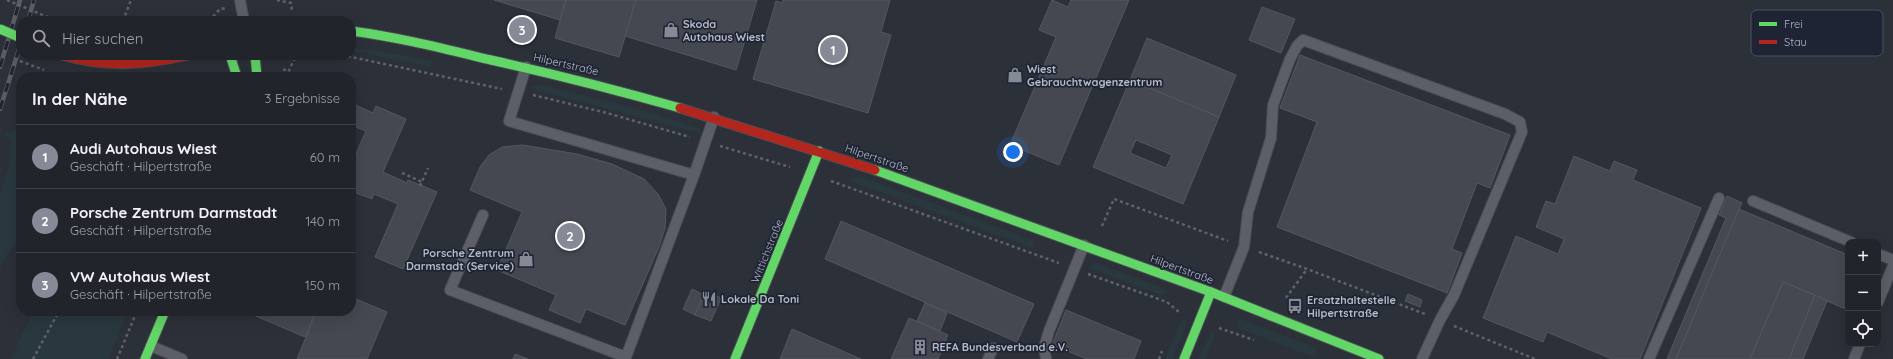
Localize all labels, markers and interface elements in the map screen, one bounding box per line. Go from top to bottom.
legend [1751,10,1883,56]
pin: 3 [509,15,535,45]
search box [16,16,356,60]
place label: Skoda Autohaus Wiest [683,17,765,44]
text: Frei [1784,17,1803,31]
shop icon: Skoda Autohaus Wiest [662,21,680,39]
icon: search [30,27,52,49]
text: Hier suchen [62,29,143,48]
pin: 1 [820,35,846,65]
text: Stau [1784,35,1807,49]
street label: Hilpertstraße [532,50,600,78]
place label: Wiest Gebrauchtwagenzentrum [1027,62,1162,89]
shop icon: Wiest Gebrauchtwagenzentrum [1006,66,1024,84]
text: In der Nähe [32,88,128,109]
text: 3 Ergebnisse [265,90,340,106]
text: Audi Autohaus Wiest [70,139,217,158]
street label: Hilpertstraße [843,141,911,175]
your location [1003,142,1023,162]
text: 1 [42,149,48,165]
text: 60 m [310,149,340,165]
text: Geschäft · Hilpertstraße [70,158,212,174]
text: Porsche Zentrum Darmstadt [70,203,277,222]
text: 2 [41,213,49,229]
text: 140 m [305,213,340,229]
street label: Wittichstraße [748,217,786,285]
pin: 2 [557,221,583,251]
text: Geschäft · Hilpertstraße [70,222,212,238]
map controls [1845,239,1881,347]
button: + [1845,239,1881,275]
place label: Porsche Zentrum Darmstadt (Service) [406,246,514,273]
shop icon: Porsche Zentrum Darmstadt (Service) [517,250,535,268]
street label: Hilpertstraße [1148,251,1216,287]
text: VW Autohaus Wiest [70,267,210,286]
button: − [1845,275,1881,311]
text: 3 [42,277,48,293]
text: 150 m [305,277,340,293]
text: Geschäft · Hilpertstraße [70,286,212,302]
restaurant icon: Lokale Da Toni [700,290,718,308]
place label: Lokale Da Toni [721,292,799,306]
place label: Ersatzhaltestelle Hilpertstraße [1307,293,1396,320]
bus stop icon: Ersatzhaltestelle Hilpertstraße [1286,297,1304,315]
button: locate [1845,311,1881,347]
building icon: REFA Bundesverband e.V. [911,338,929,356]
place label: REFA Bundesverband e.V. [932,340,1068,354]

